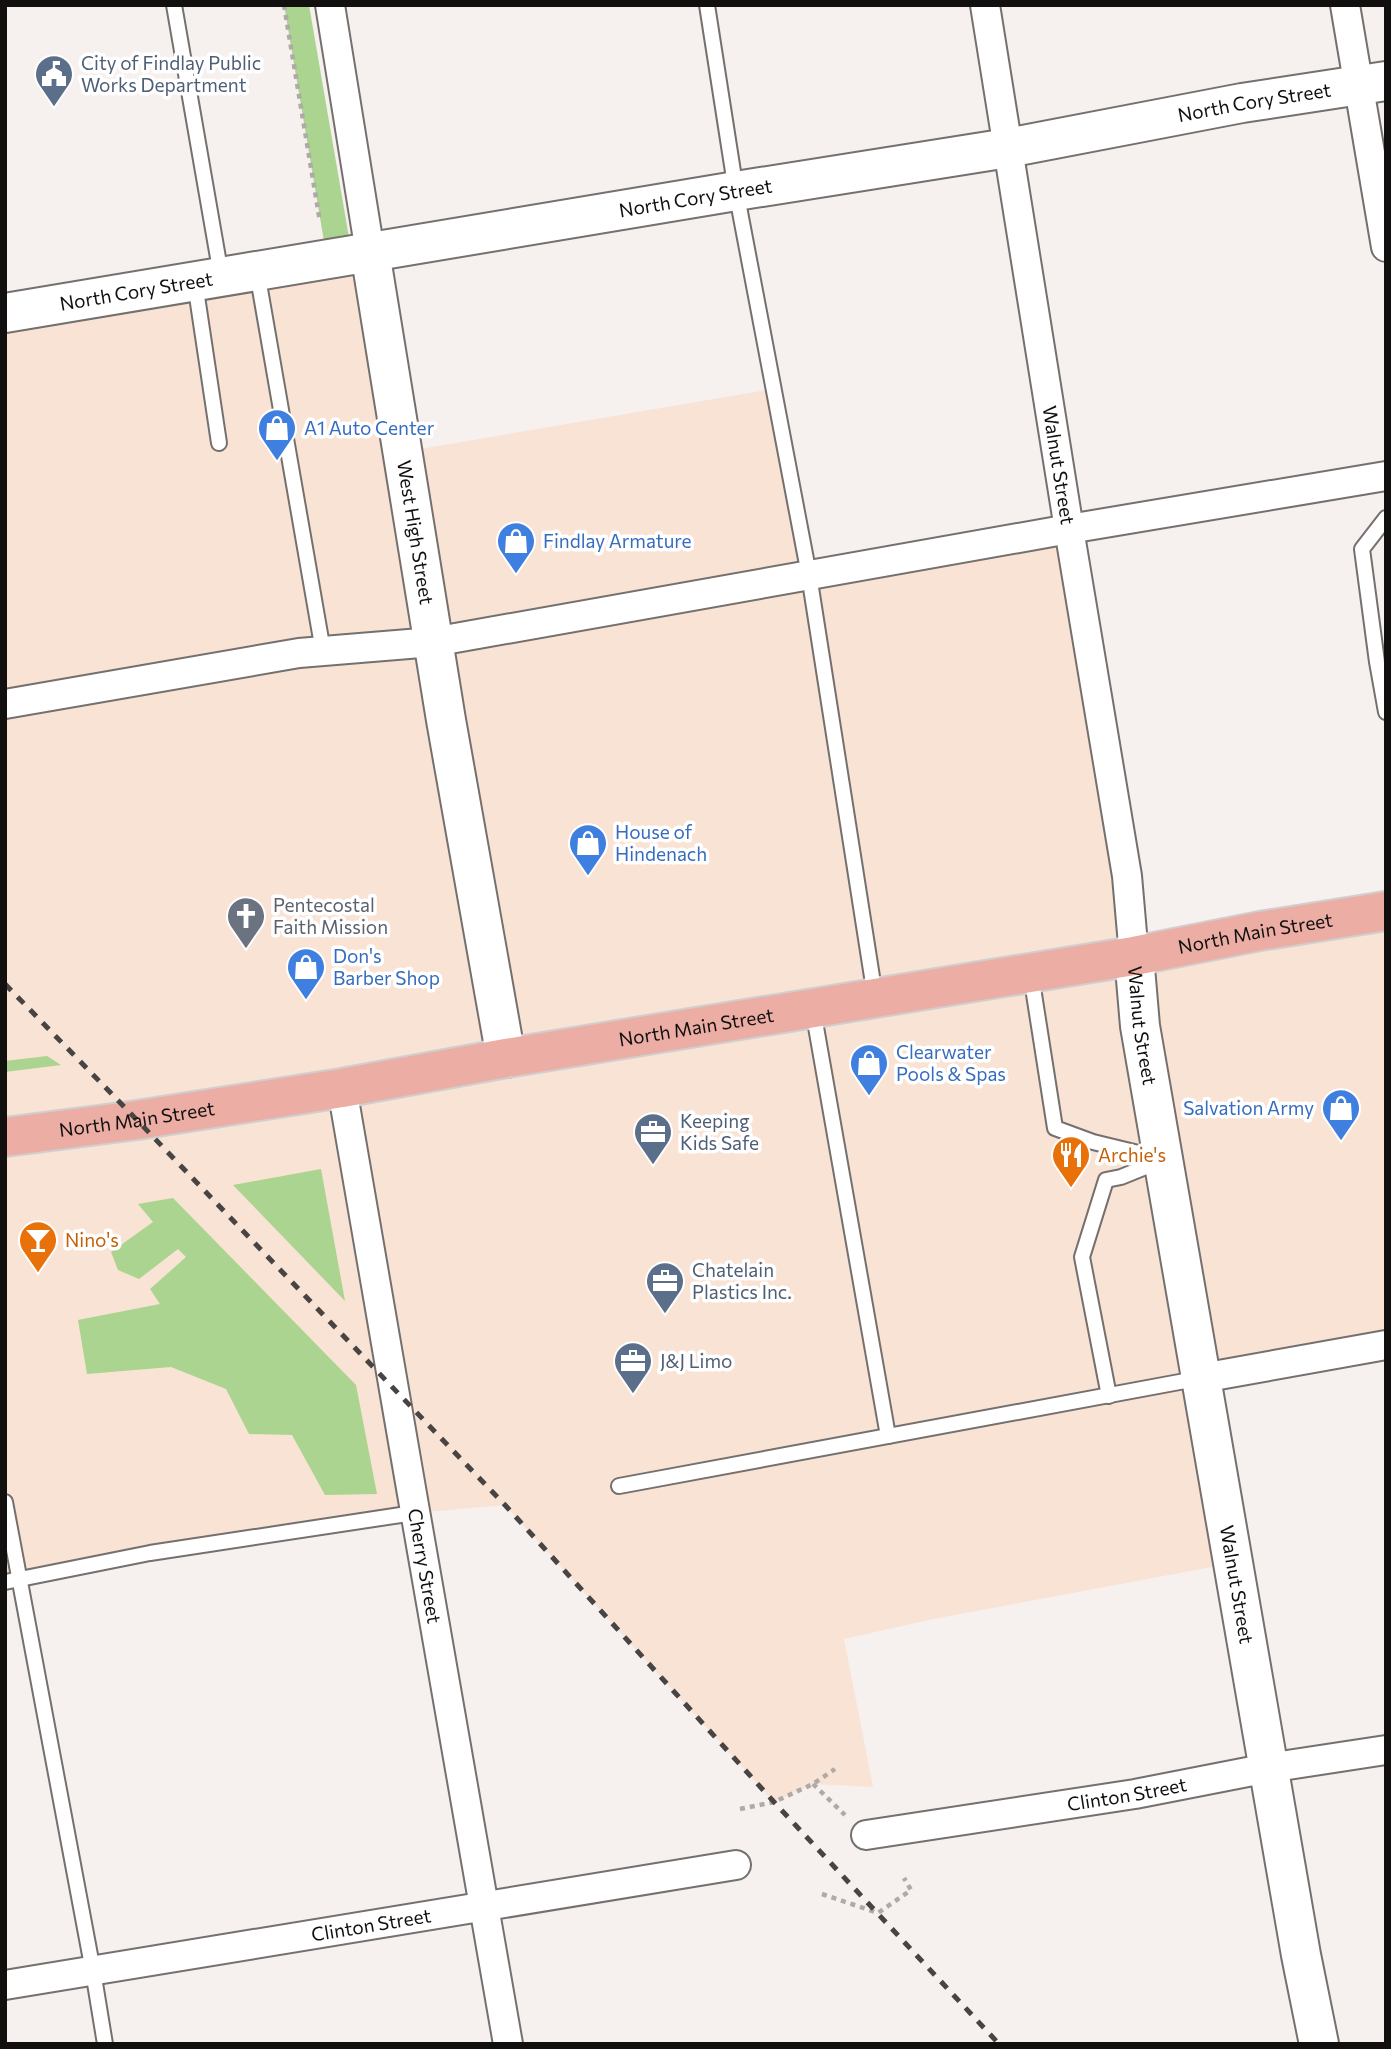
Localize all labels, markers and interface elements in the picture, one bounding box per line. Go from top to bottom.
place label: City of Findlay Public Works Department [81,51,261,96]
public building icon: City of Findlay Public Works Department [33,53,75,108]
street label: North Cory Street [1176,78,1332,126]
street label: North Cory Street [617,173,774,221]
street label: North Cory Street [58,266,215,315]
street label: Walnut Street [1038,404,1080,526]
shop icon: A1 Auto Center [256,407,298,462]
place label: A1 Auto Center [304,416,435,439]
street label: West High Street [393,458,439,606]
shop icon: Findlay Armature [495,520,537,575]
place label: Findlay Armature [543,529,692,552]
place label: House of Hindenach [615,820,707,865]
shop icon: House of Hindenach [567,822,609,877]
place label: Pentecostal Faith Mission [273,893,388,938]
church icon: Pentecostal Faith Mission [225,895,267,950]
street label: North Main Street [1176,908,1334,958]
place label: Don's Barber Shop [333,944,440,989]
shop icon: Don's Barber Shop [285,946,327,1001]
street label: Walnut Street [1124,965,1162,1087]
street label: North Main Street [617,1003,776,1051]
place label: Clearwater Pools & Spas [896,1040,1006,1085]
shop icon: Clearwater Pools & Spas [848,1042,890,1097]
shop icon: Salvation Army [1320,1087,1362,1142]
street label: North Main Street [58,1096,216,1141]
place label: Salvation Army [1183,1096,1314,1119]
place label: Keeping Kids Safe [680,1109,759,1154]
office icon: Keeping Kids Safe [632,1111,674,1166]
restaurant icon: Archie's [1050,1134,1092,1189]
place label: Archie's [1098,1143,1166,1166]
bar icon: Nino's [17,1219,59,1274]
place label: Nino's [65,1228,119,1251]
place label: Chatelain Plastics Inc. [692,1258,792,1303]
office icon: Chatelain Plastics Inc. [644,1260,686,1315]
office icon: J&J Limo [612,1340,654,1395]
place label: J&J Limo [660,1349,732,1372]
street label: Cherry Street [404,1507,446,1625]
street label: Walnut Street [1216,1523,1259,1646]
street label: Clinton Street [1065,1772,1189,1815]
street label: Clinton Street [309,1903,433,1946]

